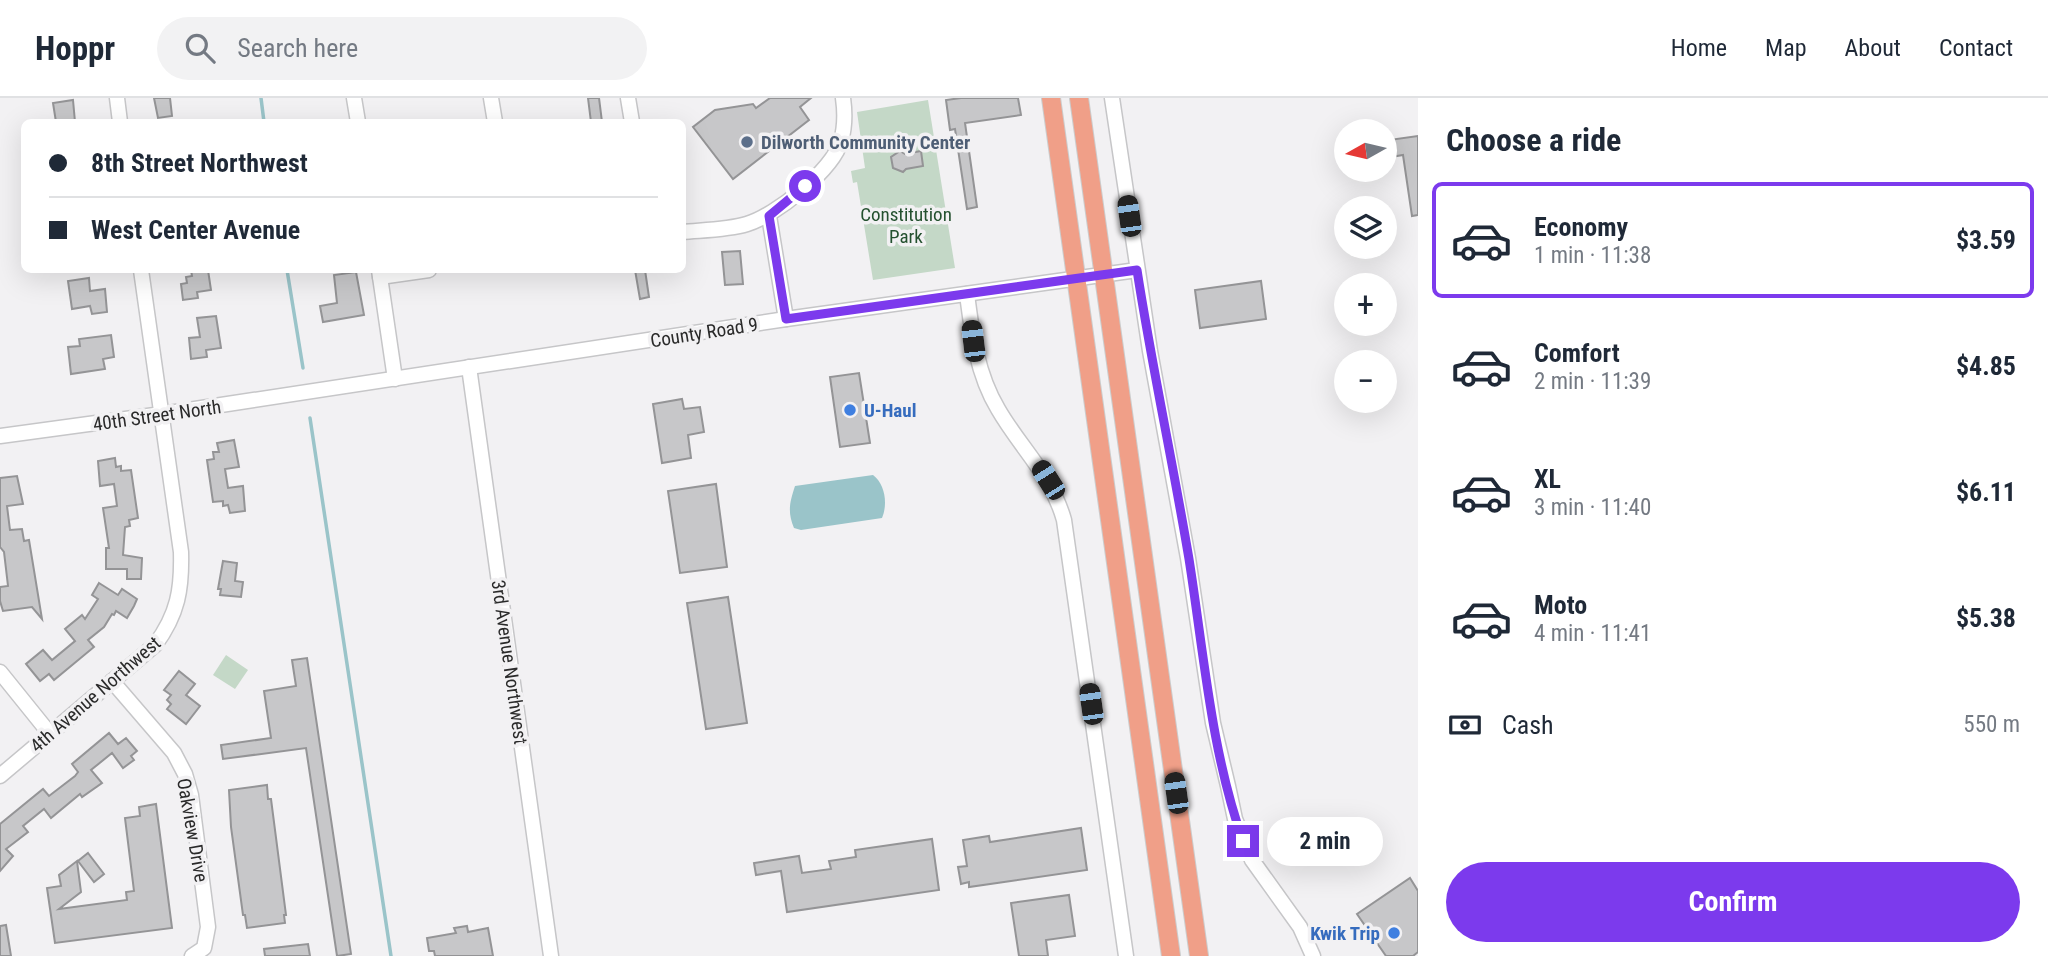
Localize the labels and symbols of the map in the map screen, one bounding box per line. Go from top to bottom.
north arrow [1334,119,1396,182]
place label: Dilworth Community Center [761,131,970,154]
marker: Dilworth Community Center [739,134,755,150]
route start [789,170,821,202]
car [1116,194,1143,238]
park label: Constitution Park [860,203,952,248]
street label: County Road 9 [649,313,759,352]
car [961,319,986,363]
street label: 40th Street North [92,395,223,436]
place label: U-Haul [864,399,916,422]
marker: U-Haul [842,402,858,418]
car [1028,457,1069,503]
street label: 3rd Avenue Northwest [487,578,532,746]
street label: 4th Avenue Northwest [25,631,165,757]
car [1078,682,1105,726]
car [1163,771,1190,815]
street label: Oakview Drive [172,776,213,884]
callout: 2 min [1268,816,1383,866]
route end [1227,825,1259,857]
place label: Kwik Trip [1310,922,1380,945]
marker: Kwik Trip [1386,925,1402,941]

